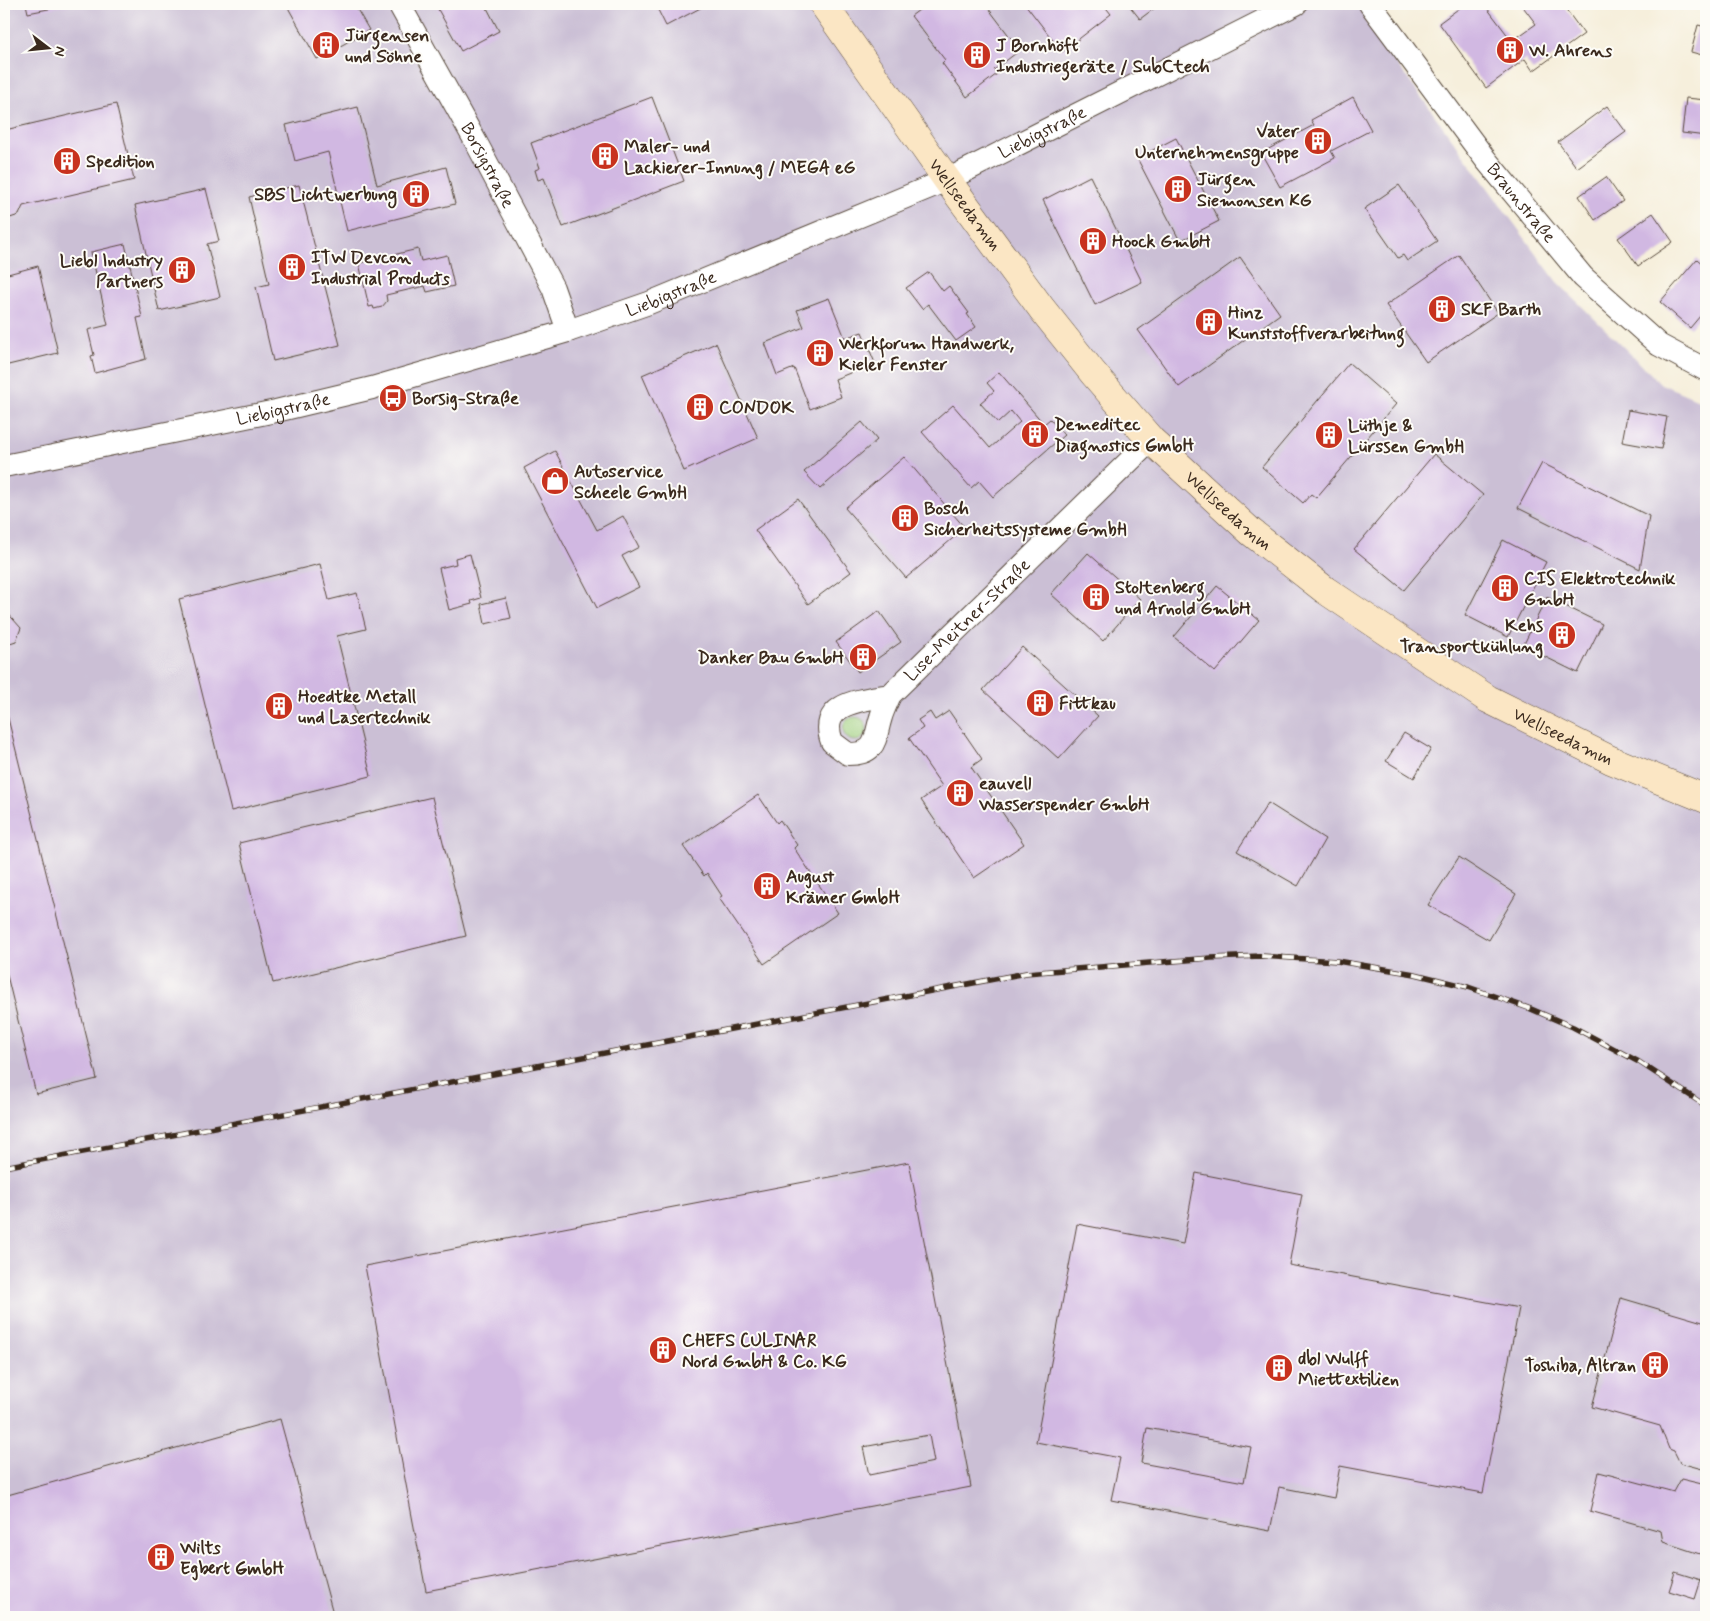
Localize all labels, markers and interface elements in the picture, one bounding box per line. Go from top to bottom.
north arrow [22,22,72,72]
place label: Jürgensen und Söhne [345,24,429,69]
building icon: Jürgensen und Söhne [311,30,341,60]
place label: J Bornhöft Industriegeräte / SubCtech [996,34,1210,81]
building icon: W. Ahrens [1495,35,1525,65]
place label: W. Ahrens [1528,39,1612,63]
building icon: J Bornhöft Industriegeräte / SubCtech [962,40,992,70]
text: N [50,44,69,58]
street label: Liebigstraße [995,101,1091,165]
street label: Borsigstraße [454,118,520,213]
place label: Vater Unternehmensgruppe [1135,120,1300,167]
building icon: Vater Unternehmensgruppe [1303,126,1333,156]
place label: Maler- und Lackierer-Innung / MEGA eG [624,135,855,180]
building icon: Maler- und Lackierer-Innung / MEGA eG [590,141,620,171]
building icon: Spedition [52,146,82,176]
place label: Spedition [86,150,155,174]
street label: Wellseedamm [923,154,1006,256]
street label: Braunstraße [1481,158,1561,249]
place label: Jürgen Siemonsen KG [1197,168,1312,213]
building icon: Jürgen Siemonsen KG [1163,174,1193,204]
building icon: SBS Lichtwerbung [401,179,431,209]
place label: SBS Lichtwerbung [254,183,397,209]
building icon: Hoock GmbH [1078,226,1108,256]
place label: Hoock GmbH [1112,230,1211,254]
place label: ITW Devcon Industrial Products [311,246,450,291]
place label: Liebl Industry Partners [60,249,163,294]
building icon: ITW Devcon Industrial Products [277,252,307,282]
building icon: Liebl Industry Partners [167,255,197,285]
street label: Liebigstraße [623,265,720,323]
building icon: SKF Barth [1427,294,1457,324]
place label: SKF Barth [1461,298,1541,322]
place label: Hinz Kunststoffverarbeitung [1228,301,1405,348]
building icon: Hinz Kunststoffverarbeitung [1194,307,1224,337]
place label: Werkforum Handwerk, Kieler Fenster [838,332,1014,377]
building icon: Werkforum Handwerk, Kieler Fenster [805,338,835,368]
bus stop icon: Borsig-Straße [378,383,408,413]
street label: Liebigstraße [234,387,333,432]
place label: Borsig-Straße [412,387,519,411]
building icon: CONDOK [685,392,715,422]
place label: CONDOK [719,396,794,420]
place label: Demeditec Diagnostics GmbH [1054,413,1194,460]
place label: Lüthje & Lürssen GmbH [1348,414,1464,459]
building icon: Demeditec Diagnostics GmbH [1020,419,1050,449]
building icon: Lüthje & Lürssen GmbH [1314,420,1344,450]
place label: Autoservice Scheele GmbH [574,460,687,505]
shop icon: Autoservice Scheele GmbH [540,466,570,496]
street label: Wellseedamm [1179,466,1276,557]
place label: Bosch Sicherheitssysteme GmbH [924,497,1127,542]
building icon: Bosch Sicherheitssysteme GmbH [890,503,920,533]
street label: Lise-Meitner-Straße [900,553,1036,687]
place label: CIS Elektrotechnik GmbH [1524,567,1676,612]
building icon: CIS Elektrotechnik GmbH [1490,573,1520,603]
place label: Stoltenberg und Arnold GmbH [1115,576,1251,621]
building icon: Stoltenberg und Arnold GmbH [1081,582,1111,612]
place label: Kehs Transportkühlung [1400,614,1543,659]
building icon: Kehs Transportkühlung [1547,620,1577,650]
building icon: Danker Bau GmbH [848,642,878,672]
place label: Danker Bau GmbH [697,646,844,670]
place label: Hoedtke Metall und Lasertechnik [298,685,432,730]
building icon: Fittkau [1025,688,1055,718]
building icon: Hoedtke Metall und Lasertechnik [264,691,294,721]
place label: Fittkau [1059,692,1116,716]
street label: Wellseedamm [1509,702,1617,772]
place label: eauvell Wasserspender GmbH [978,772,1150,817]
building icon: eauvell Wasserspender GmbH [945,778,975,808]
place label: August Krämer GmbH [786,865,900,910]
building icon: August Krämer GmbH [752,871,782,901]
place label: CHEFS CULINAR Nord GmbH & Co. KG [682,1329,847,1374]
building icon: CHEFS CULINAR Nord GmbH & Co. KG [648,1335,678,1365]
place label: dbl Wulff Miettextilien [1298,1347,1399,1392]
building icon: Toshiba, Altran [1640,1350,1670,1380]
building icon: dbl Wulff Miettextilien [1264,1353,1294,1383]
place label: Toshiba, Altran [1525,1354,1636,1378]
place label: Wilts Egbert GmbH [179,1536,284,1581]
building icon: Wilts Egbert GmbH [146,1542,176,1572]

